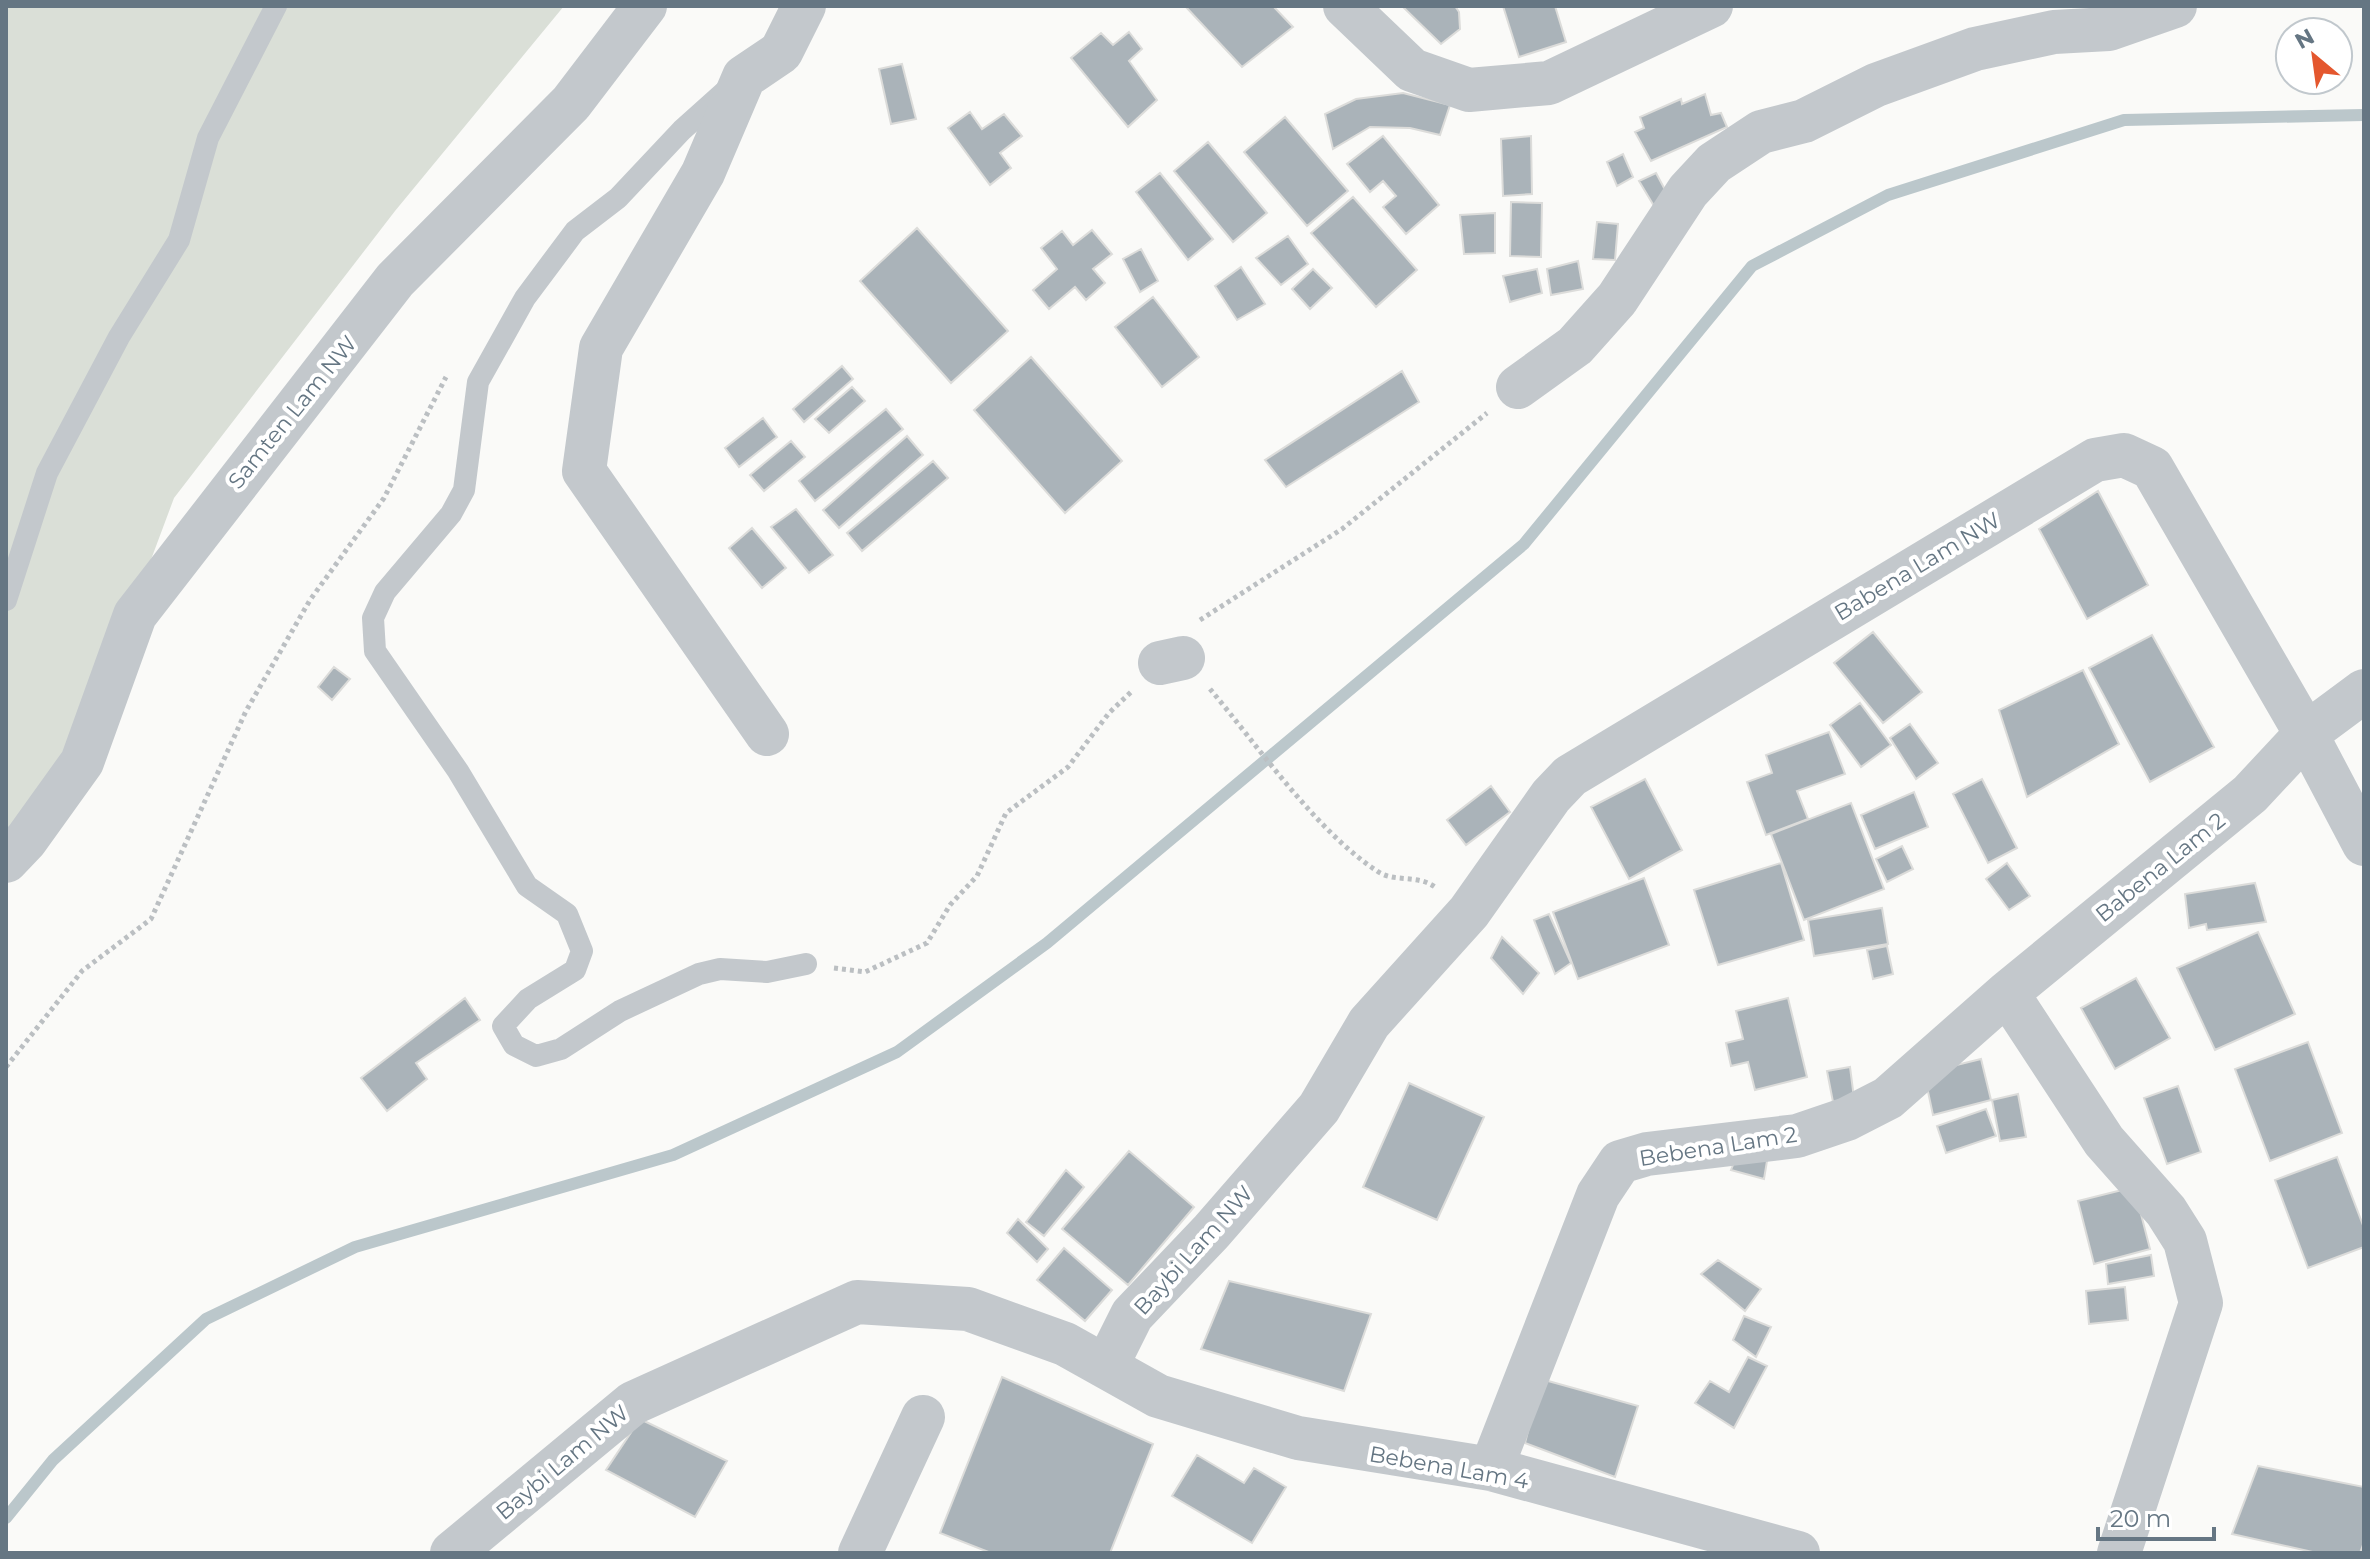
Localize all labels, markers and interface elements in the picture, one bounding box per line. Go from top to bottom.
north arrow [2274,16,2354,96]
text: N [2290,23,2319,55]
street label: Samten Lam NW [222,330,362,494]
street label: Babena Lam NW [1830,506,2005,627]
street label: Babena Lam 2 [2090,807,2231,928]
street label: Bebena Lam 2 [1637,1121,1799,1172]
street label: Baybi Lam NW [1128,1180,1259,1321]
street label: Baybi Lam NW [491,1399,634,1526]
street label: Bebena Lam 4 [1367,1440,1531,1495]
scale bar [2098,1491,2214,1541]
text: 20 m [2110,1504,2171,1533]

